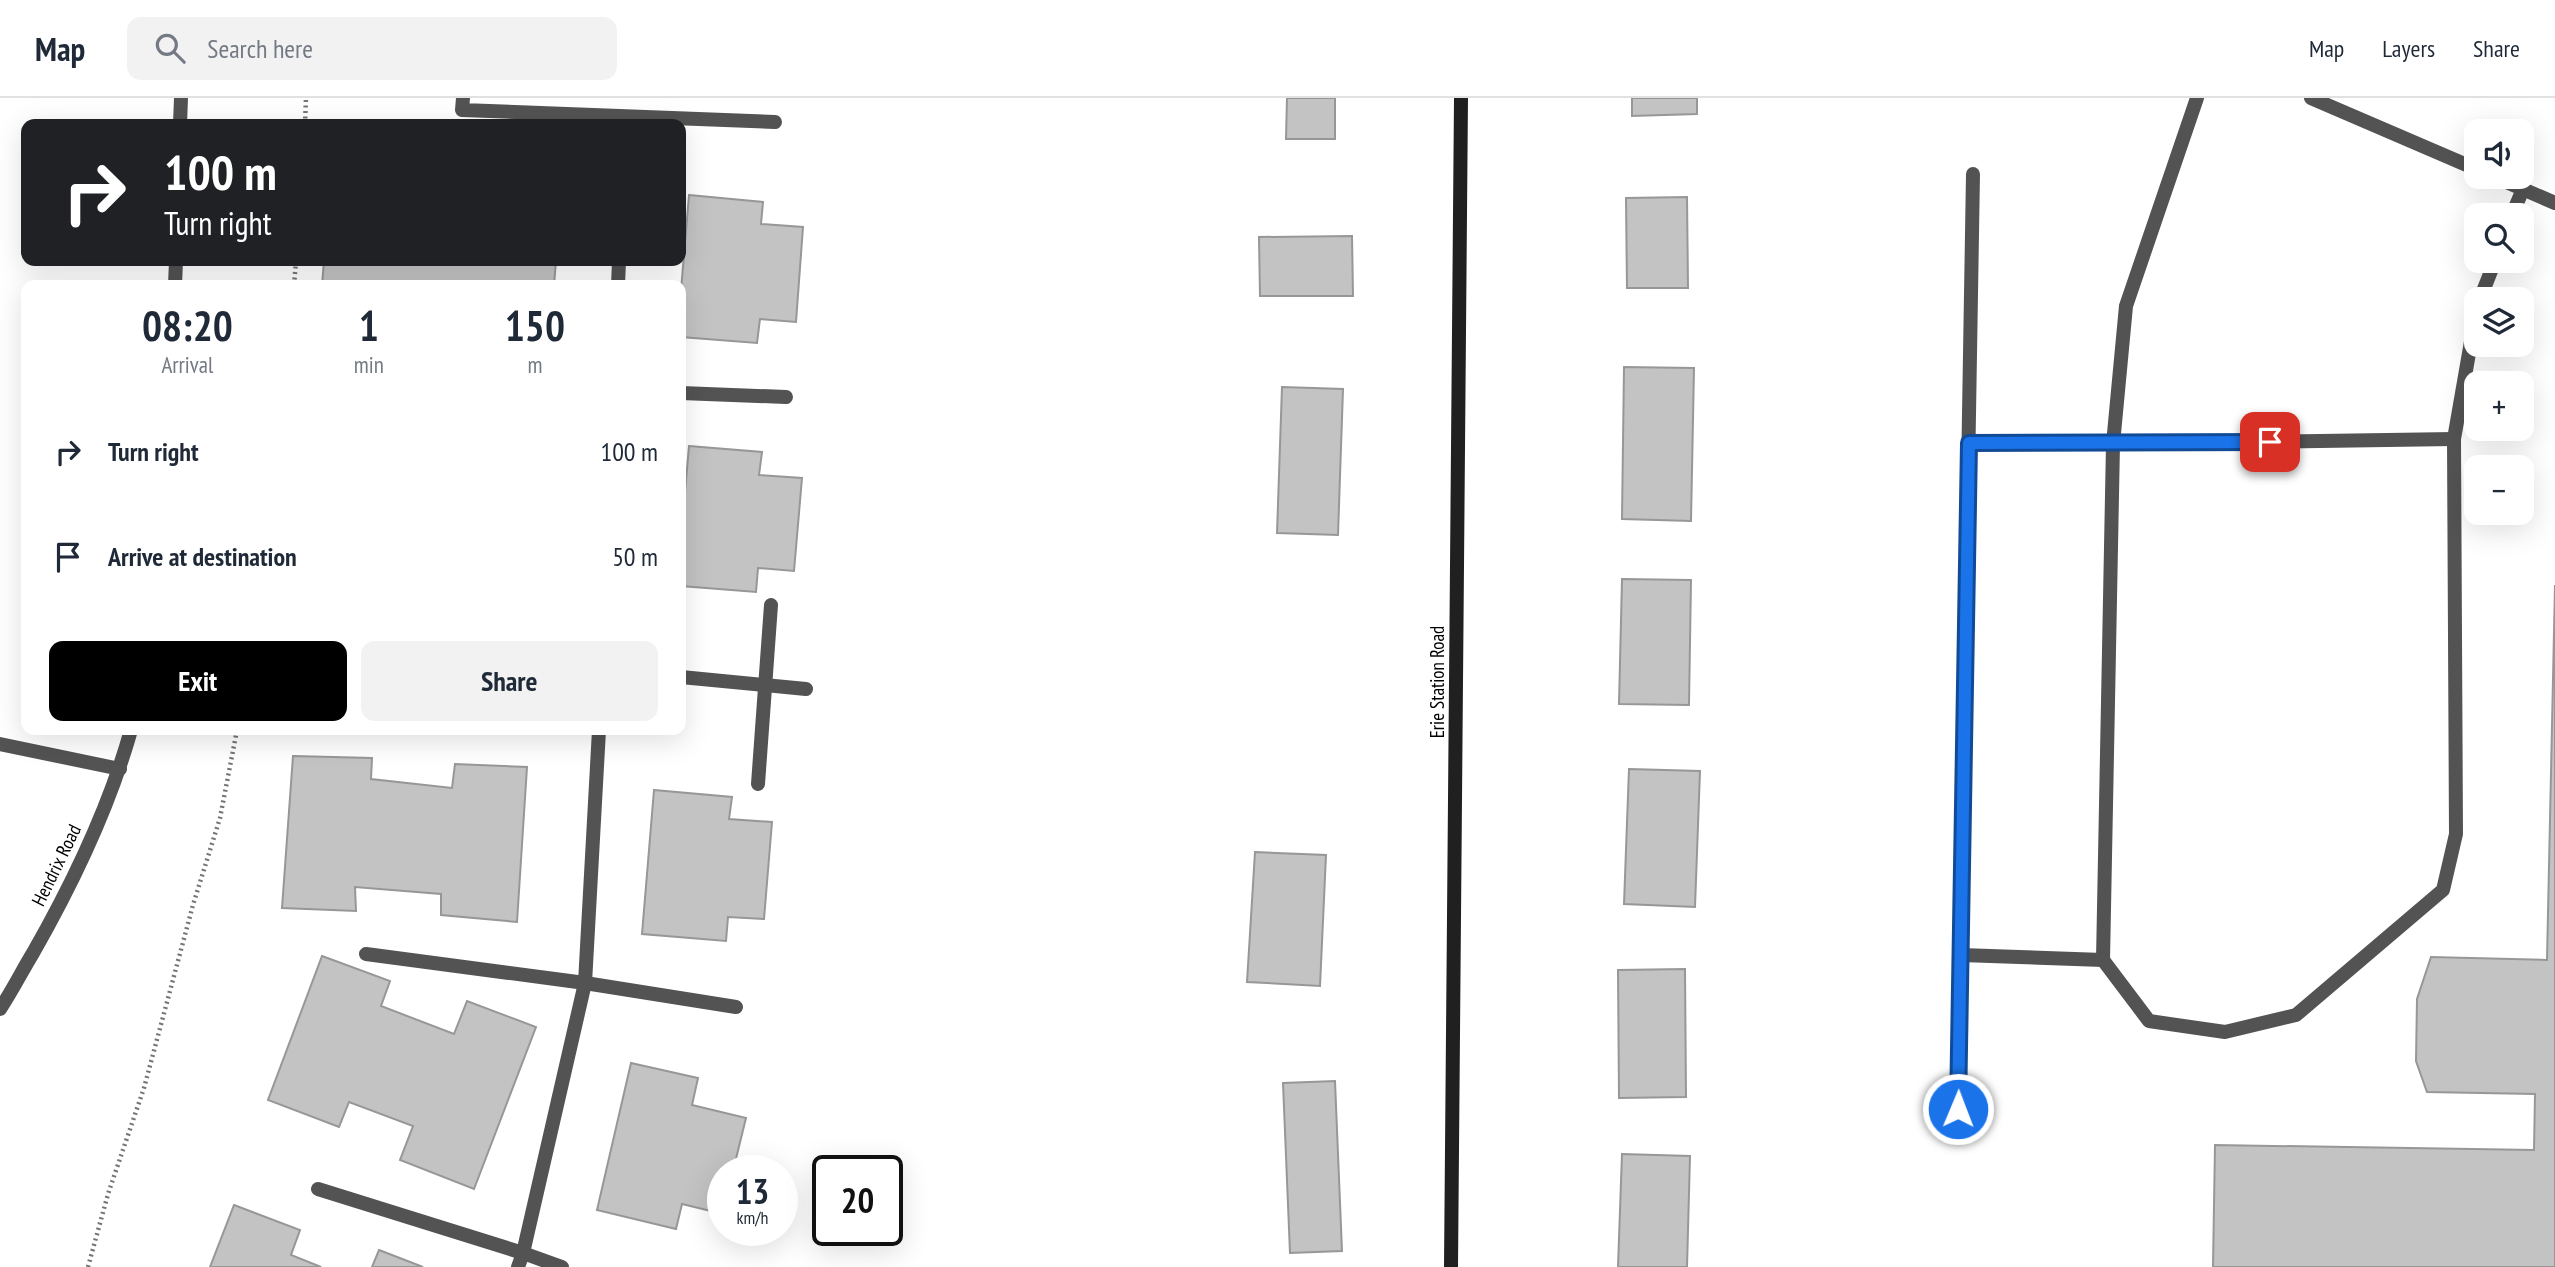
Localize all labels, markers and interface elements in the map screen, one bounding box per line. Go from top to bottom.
search box [127,17,617,80]
text: Map [35,27,85,70]
icon: search [151,29,189,67]
text: Search here [207,32,313,65]
text: Map [2309,33,2344,64]
text: Layers [2382,33,2435,64]
text: Share [2473,33,2520,64]
map controls [2464,119,2534,525]
button: sound [2464,119,2534,189]
text: 100 m [164,140,277,204]
icon: right [49,147,140,238]
text: Turn right [164,202,272,244]
button: search [2464,203,2534,273]
button: layers [2464,287,2534,357]
text: 08:20 [142,298,233,353]
text: 1 [359,298,379,353]
text: 150 [505,298,565,353]
text: Arrival [161,350,213,379]
text: min [354,350,384,379]
text: m [527,350,542,379]
button: + [2464,371,2534,441]
pin [2240,412,2300,472]
icon: arrive [2251,423,2289,461]
icon: right [49,433,87,471]
text: Turn right [108,435,199,468]
text: 100 m [600,435,658,468]
button: − [2464,455,2534,525]
icon: arrive [49,538,87,576]
text: Arrive at destination [108,540,297,573]
text: 50 m [612,540,658,573]
street label: Erie Station Road [1425,626,1449,738]
button: Exit [49,641,347,721]
button: Share [361,641,658,721]
street label: Hendrix Road [26,820,86,910]
position arrow [1921,1072,1995,1146]
speed limit sign: 20 [812,1155,903,1246]
text: 13 [736,1168,769,1214]
text: km/h [737,1206,768,1229]

